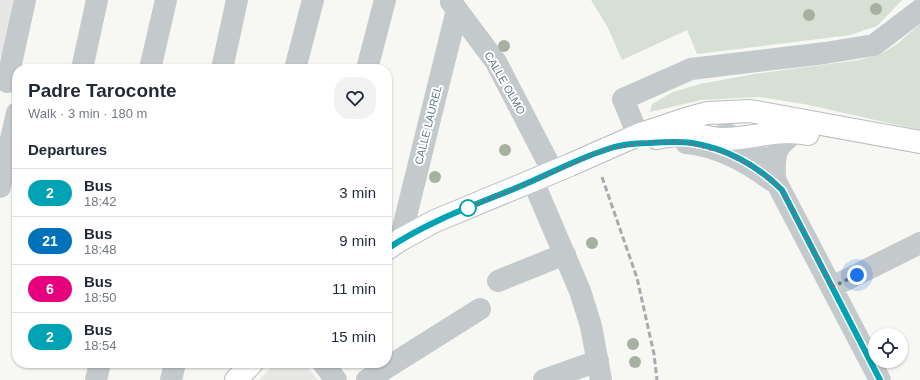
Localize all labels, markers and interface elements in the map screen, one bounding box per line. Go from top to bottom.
street label: CALLE OLMO [482,50,528,117]
button: heart [334,77,376,119]
text: Padre Taroconte [28,80,177,101]
street label: CALLE LAUREL [412,84,444,166]
text: Walk · 3 min · 180 m [28,106,147,121]
text: Departures [28,141,107,158]
text: Bus [84,177,112,194]
text: 3 min [339,184,376,201]
text: 2 [46,185,54,201]
text: 18:42 [84,194,117,209]
unlabelled marker [459,199,477,217]
text: Bus [84,225,112,242]
text: 9 min [339,232,376,249]
text: 21 [42,233,58,249]
text: 18:48 [84,242,117,257]
your location [847,265,867,285]
text: Bus [84,273,112,290]
text: 11 min [332,280,376,297]
text: 6 [46,281,54,297]
text: 18:50 [84,290,117,305]
text: Bus [84,321,112,338]
text: 15 min [331,328,376,345]
map controls [868,328,908,368]
button: locate [868,328,908,368]
text: 2 [46,329,54,345]
text: 18:54 [84,338,117,353]

